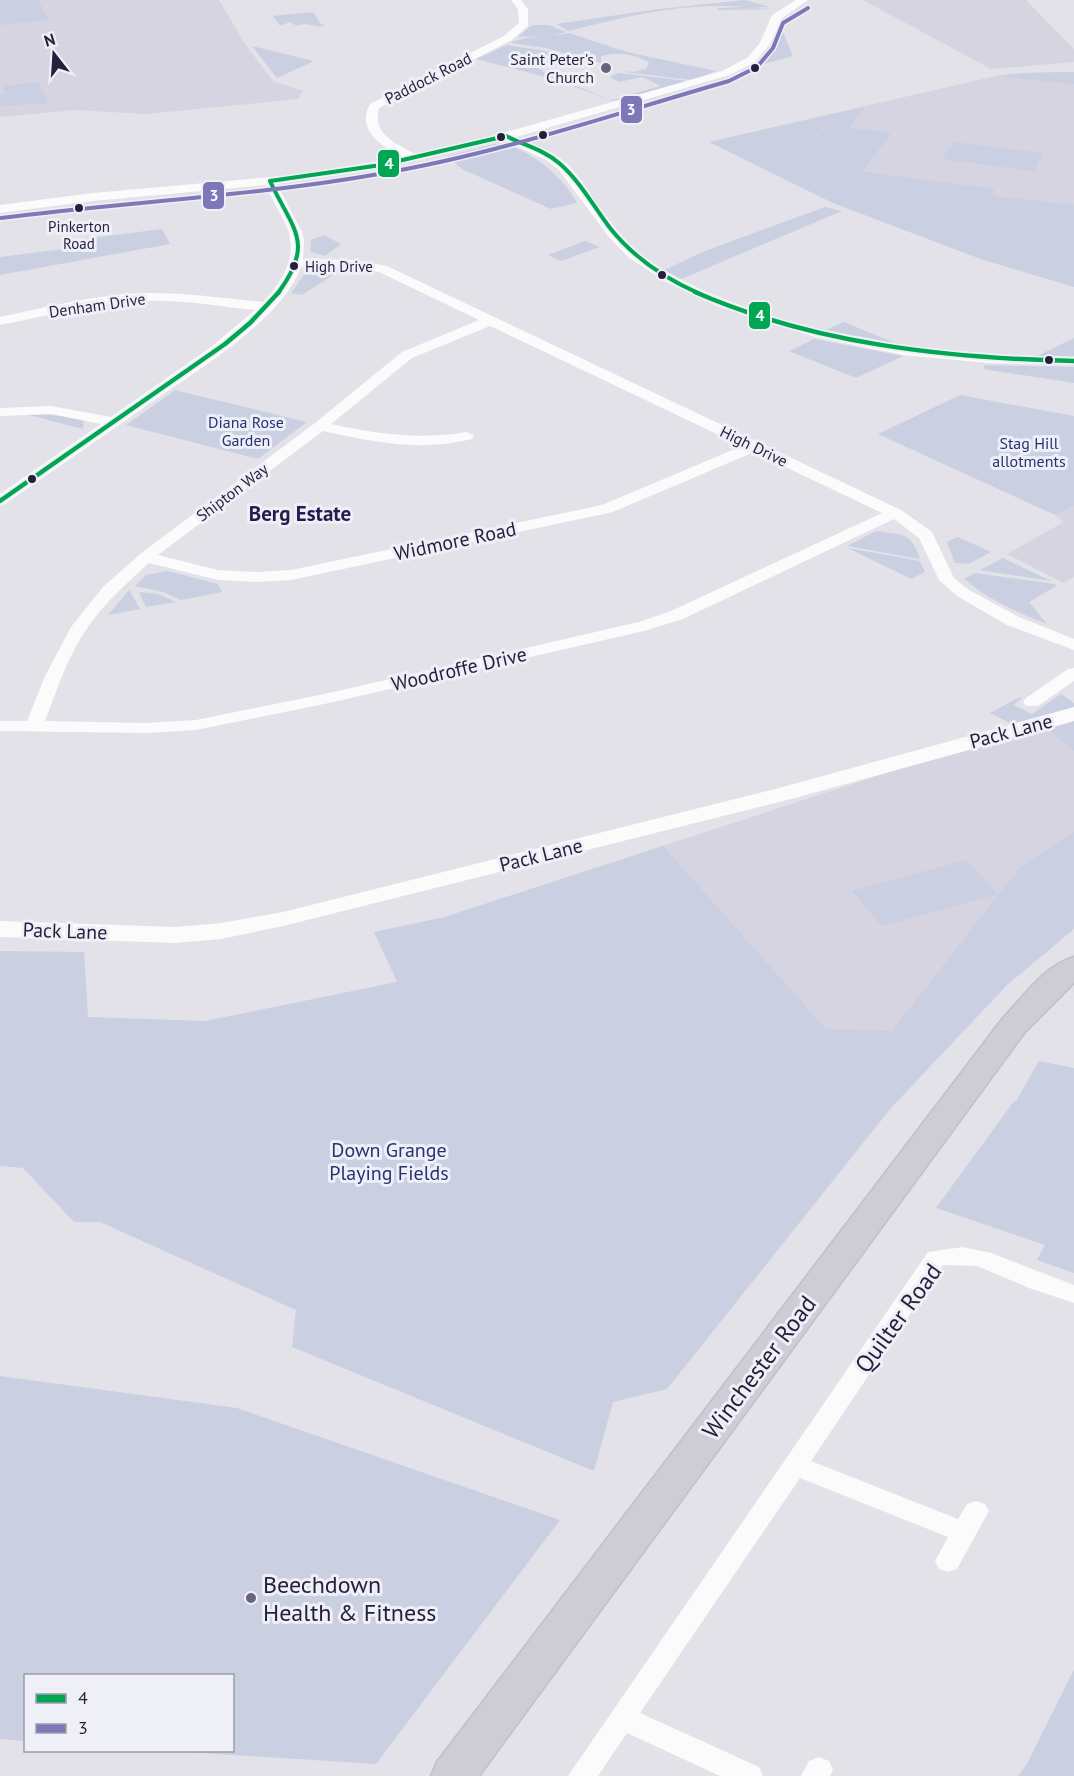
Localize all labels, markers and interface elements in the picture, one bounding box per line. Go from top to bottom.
north arrow [24,24,84,84]
text: N [42,29,58,51]
street label: Paddock Road [381,48,475,108]
place label: Saint Peter's Church [510,49,594,87]
marker: Saint Peter's Church [599,61,613,75]
unlabelled marker [749,62,761,74]
line badge: 3 [620,95,643,124]
text: 3 [626,99,636,119]
unlabelled marker [537,129,549,141]
unlabelled marker [495,131,507,143]
line badge: 4 [377,149,400,178]
text: 4 [384,153,394,173]
line badge: 3 [202,181,225,210]
text: 3 [209,185,219,205]
marker: Pinkerton Road [73,202,85,214]
place label: Pinkerton Road [48,217,110,253]
place label: High Drive [305,257,373,276]
marker: High Drive [288,260,300,272]
unlabelled marker [656,269,668,281]
street label: Denham Drive [48,288,146,322]
line badge: 4 [748,301,771,330]
text: 4 [755,305,765,325]
unlabelled marker [1043,354,1055,366]
park label: Diana Rose Garden [208,412,284,450]
street label: High Drive [717,421,791,471]
park label: Stag Hill allotments [992,433,1066,471]
street label: Shipton Way [192,458,272,525]
unlabelled marker [26,473,38,485]
district label: Berg Estate [249,500,351,527]
street label: Widmore Road [392,515,518,567]
street label: Woodroffe Drive [389,641,529,697]
street label: Pack Lane [967,707,1055,755]
street label: Pack Lane [497,832,585,878]
street label: Pack Lane [22,917,108,945]
park label: Down Grange Playing Fields [329,1137,449,1186]
street label: Quilter Road [848,1257,948,1379]
street label: Winchester Road [695,1289,823,1445]
place label: Beechdown Health & Fitness [263,1569,436,1628]
marker: Beechdown Health & Fitness [244,1591,258,1605]
legend [24,1674,234,1752]
text: 4 [78,1686,88,1709]
text: 3 [78,1716,88,1739]

